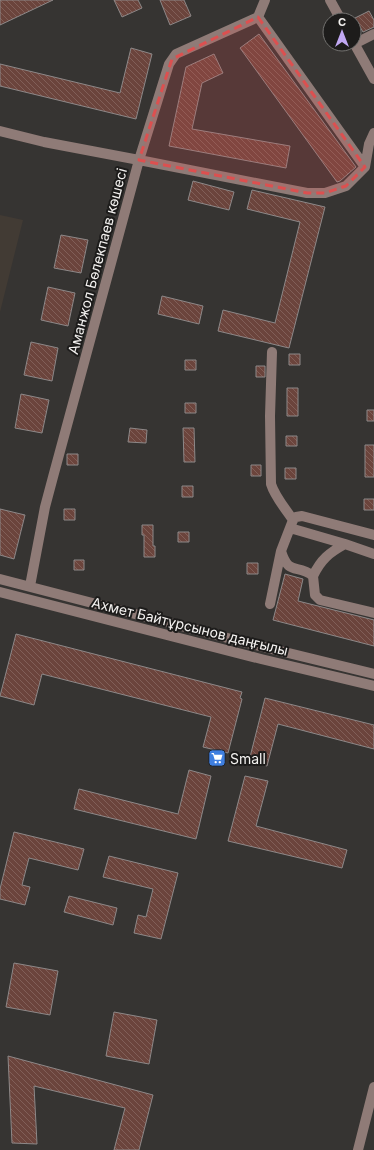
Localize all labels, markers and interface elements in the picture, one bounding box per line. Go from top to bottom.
north arrow [322,12,362,52]
text: С [338,15,346,29]
street label: Аманжол Бөлекпаев көшесі [64,166,130,356]
street label: Ахмет Байтұрсынов даңғылы [90,593,290,659]
supermarket icon: Small [207,748,227,768]
place label: Small [230,750,266,767]

